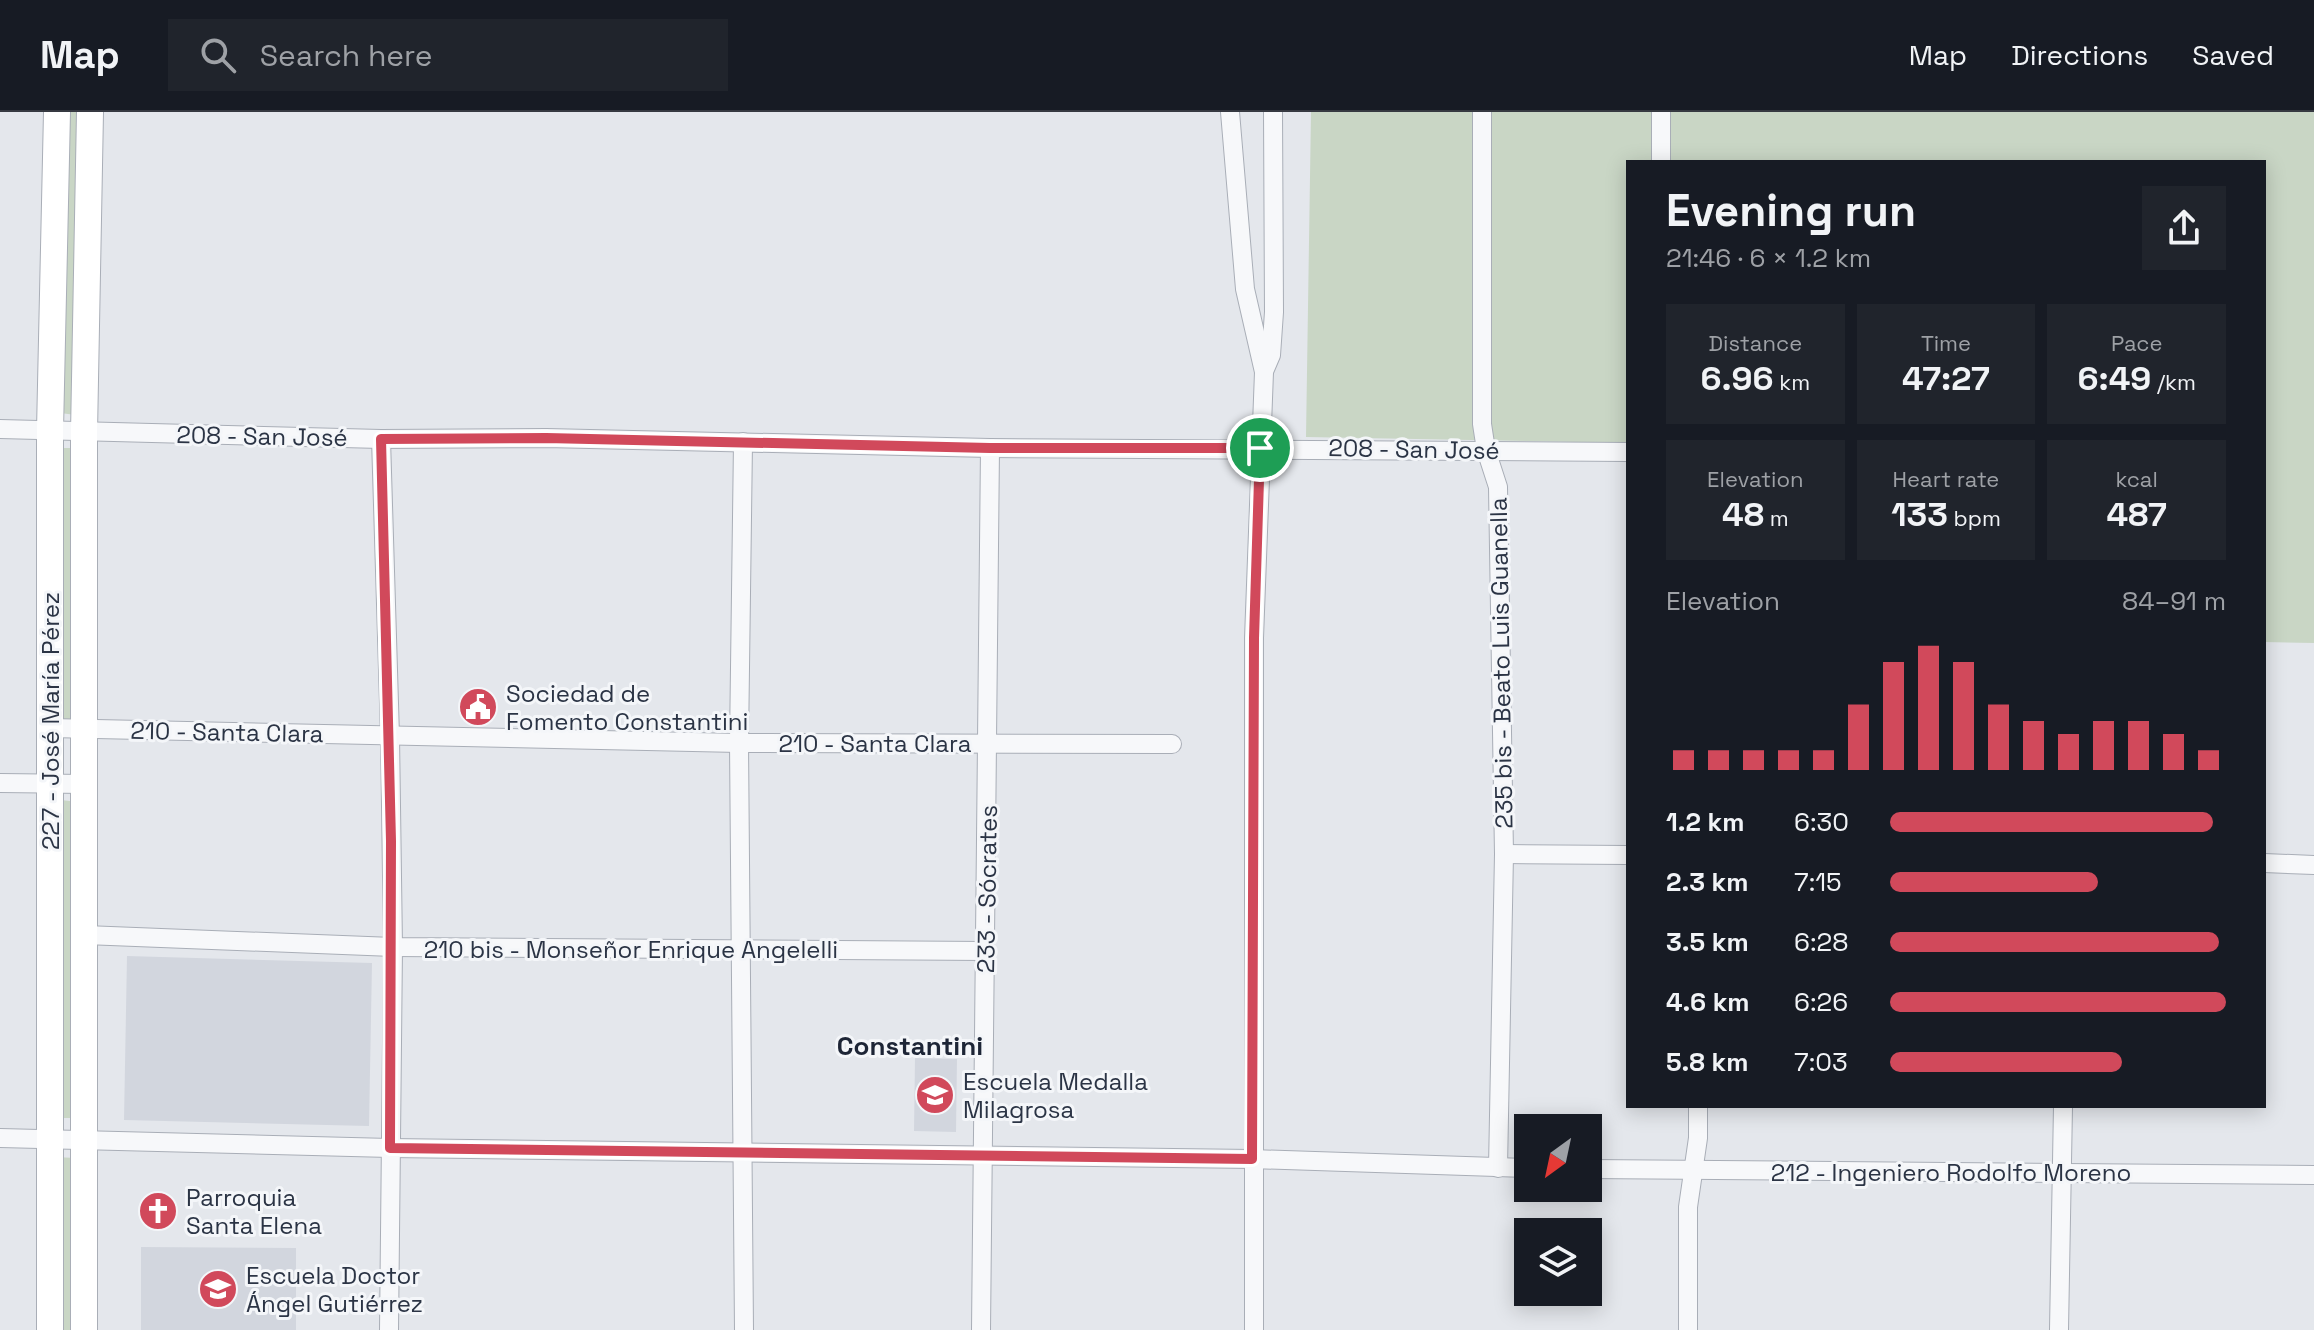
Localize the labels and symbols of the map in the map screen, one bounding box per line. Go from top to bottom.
pin [1226,414,1294,482]
street label: 208 - San José [176,419,348,453]
street label: 208 - San José [1328,432,1500,466]
street label: 235 bis - Beato Luis Guanella [1483,497,1519,829]
street label: 227 - José María Pérez [35,592,66,850]
place label: Sociedad de Fomento Constantini [506,678,748,737]
public building icon: Sociedad de Fomento Constantini [457,686,499,728]
street label: 210 - Santa Clara [130,715,324,749]
street label: 210 - Santa Clara [778,728,972,759]
street label: 233 - Sócrates [970,805,1004,973]
street label: 210 bis - Monseñor Enrique Angelelli [424,934,838,965]
district label: Constantini [837,1029,983,1063]
place label: Escuela Medalla Milagrosa [963,1066,1148,1125]
school or university icon: Escuela Medalla Milagrosa [914,1074,956,1116]
north arrow [1514,1114,1602,1202]
street label: 212 - Ingeniero Rodolfo Moreno [1771,1157,2131,1188]
place label: Parroquia Santa Elena [186,1182,322,1241]
church icon: Parroquia Santa Elena [137,1190,179,1232]
place label: Escuela Doctor Ángel Gutiérrez [246,1260,423,1319]
school or university icon: Escuela Doctor Ángel Gutiérrez [197,1268,239,1310]

